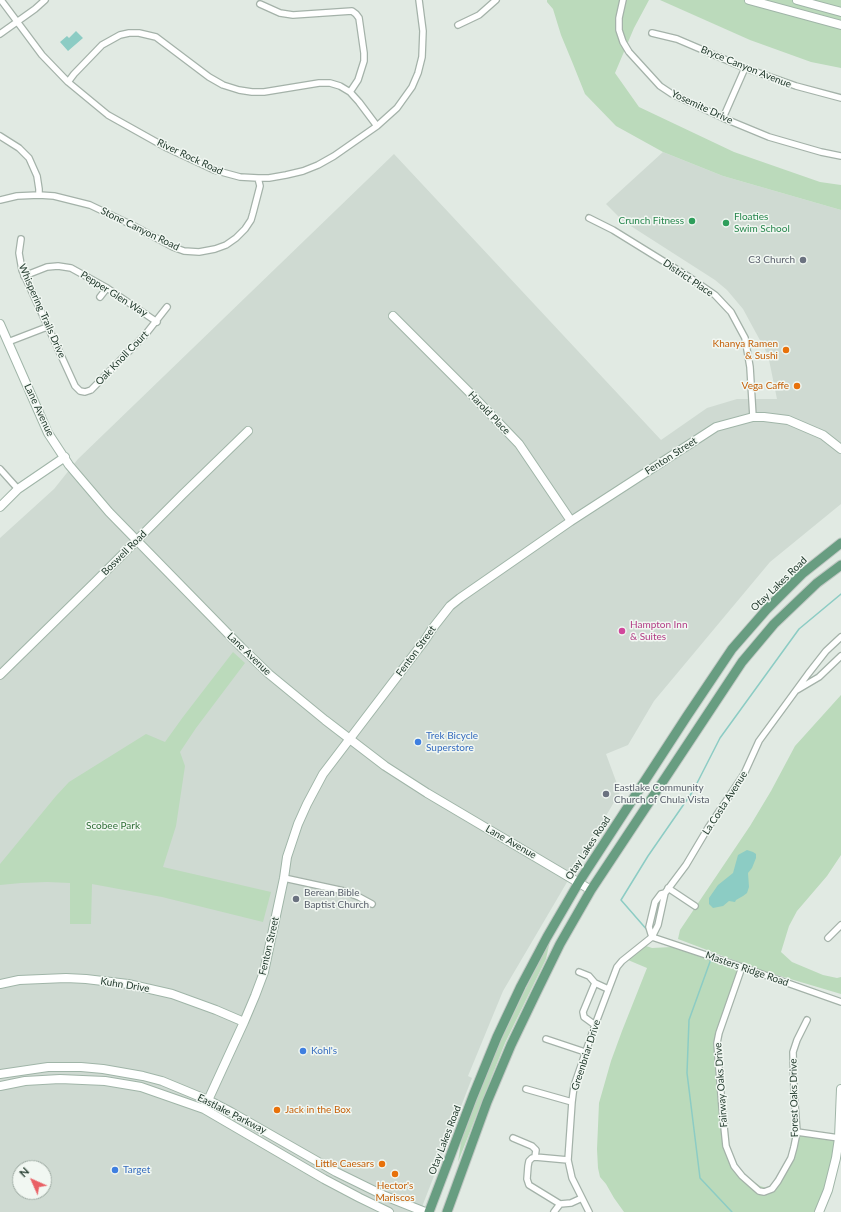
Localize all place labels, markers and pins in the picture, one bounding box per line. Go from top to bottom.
place label: Floaties Swim School [734,211,790,234]
place label: Crunch Fitness [619,215,684,227]
marker: Crunch Fitness [687,216,697,226]
marker: Floaties Swim School [721,218,731,228]
place label: C3 Church [748,254,795,266]
marker: C3 Church [798,255,808,265]
place label: Khanya Ramen & Sushi [713,338,778,362]
marker: Khanya Ramen & Sushi [781,345,791,355]
place label: Vega Caffe [742,380,789,392]
marker: Vega Caffe [792,381,802,391]
place label: Hampton Inn & Suites [630,619,687,642]
marker: Hampton Inn & Suites [617,626,627,636]
place label: Trek Bicycle Superstore [426,730,478,754]
marker: Trek Bicycle Superstore [413,737,423,747]
place label: Eastlake Community Church of Chula Vista [614,782,710,806]
marker: Eastlake Community Church of Chula Vista [601,789,611,799]
place label: Berean Bible Baptist Church [304,887,369,910]
marker: Berean Bible Baptist Church [291,894,301,904]
place label: Kohl's [311,1045,337,1057]
marker: Kohl's [298,1046,308,1056]
place label: Jack in the Box [285,1104,351,1116]
marker: Jack in the Box [272,1105,282,1115]
place label: Little Caesars [315,1158,374,1170]
marker: Little Caesars [377,1159,387,1169]
place label: Target [123,1164,150,1176]
marker: Target [110,1165,120,1175]
marker: Hector's Mariscos [390,1169,400,1179]
place label: Hector's Mariscos [375,1180,415,1204]

